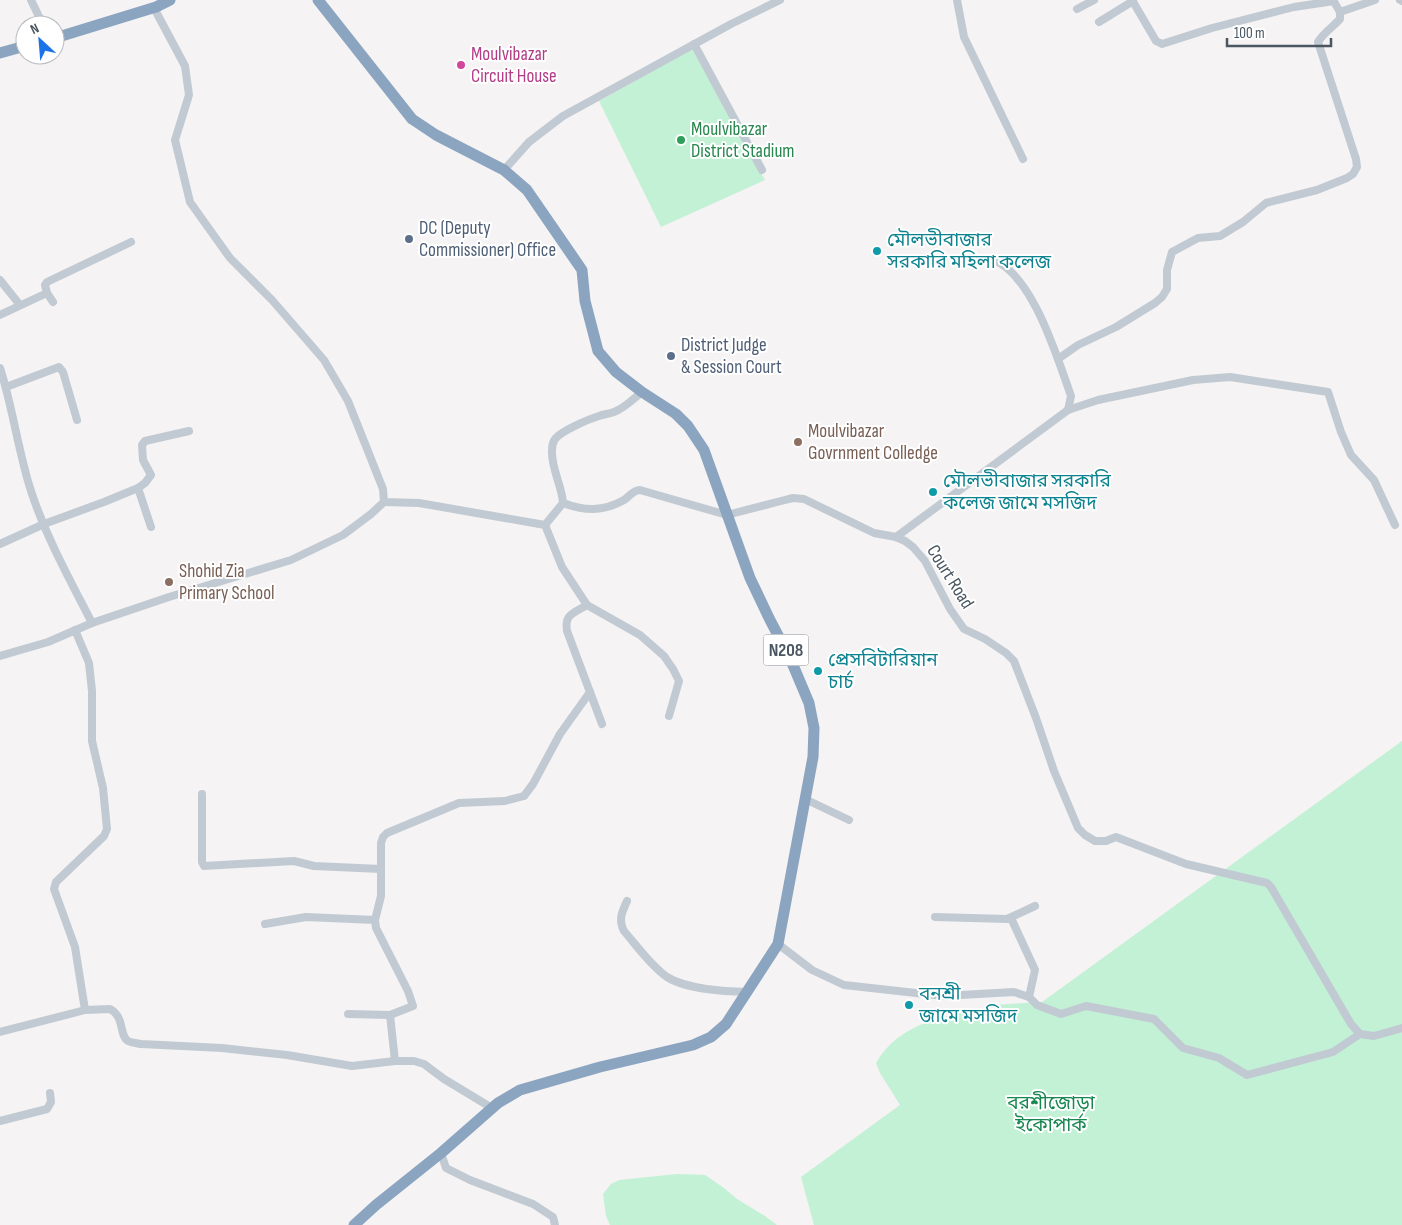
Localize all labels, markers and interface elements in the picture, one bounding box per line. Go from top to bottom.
north arrow [15,15,65,65]
scale bar [1227,15,1331,47]
text: N [27,19,42,38]
text: 100 m [1234,24,1265,43]
place label: Moulvibazar Circuit House [471,43,557,88]
marker: Moulvibazar Circuit House [455,59,467,71]
place label: Moulvibazar District Stadium [691,118,795,163]
marker: Moulvibazar District Stadium [675,134,687,146]
place label: DC (Deputy Commissioner) Office [419,217,556,262]
place label: মৌলভীবাজার সরকারি মহিলা কলেজ [886,228,1052,274]
marker: DC (Deputy Commissioner) Office [403,233,415,245]
marker: মৌলভীবাজার সরকারি মহিলা কলেজ [871,245,883,257]
place label: District Judge & Session Court [681,334,782,379]
marker: District Judge & Session Court [665,350,677,362]
place label: Moulvibazar Govrnment Colledge [808,420,938,465]
marker: Moulvibazar Govrnment Colledge [792,436,804,448]
place label: মৌলভীবাজার সরকারি কলেজ জামে মসজিদ [942,469,1112,515]
marker: মৌলভীবাজার সরকারি কলেজ জামে মসজিদ [927,486,939,498]
street label: Court Road [921,541,979,613]
place label: Shohid Zia Primary School [179,560,275,605]
marker: Shohid Zia Primary School [163,576,175,588]
road number: N208 [764,634,808,666]
place label: প্রেসবিটারিয়ান চার্চ [827,648,938,694]
marker: প্রেসবিটারিয়ান চার্চ [812,665,824,677]
place label: বনশ্রী জামে মসজিদ [918,982,1018,1028]
marker: বনশ্রী জামে মসজিদ [903,999,915,1011]
park label: বরশীজোড়া ইকোপার্ক [1006,1091,1096,1137]

